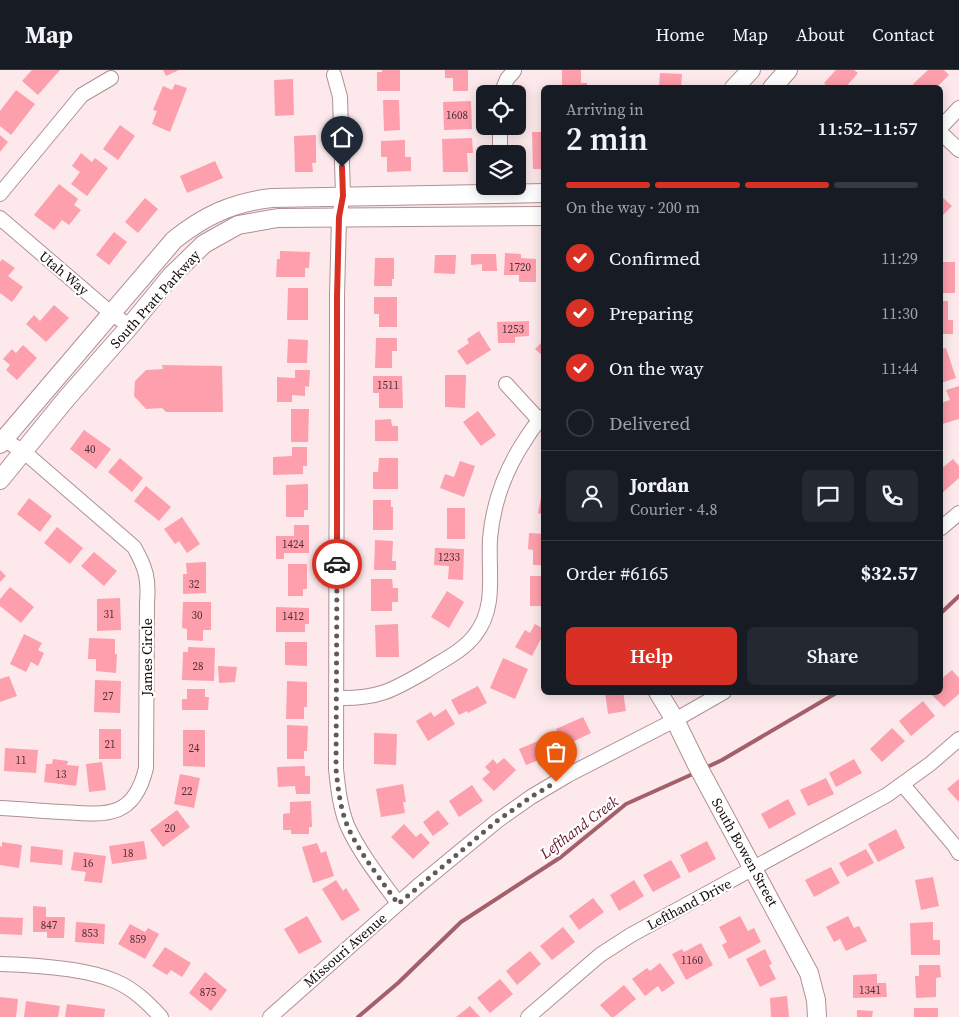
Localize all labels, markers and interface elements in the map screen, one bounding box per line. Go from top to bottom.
text: Map [25,18,73,51]
text: Home [656,22,705,47]
text: Map [733,22,768,47]
text: About [796,22,844,47]
text: Contact [872,22,934,47]
map controls [476,85,526,195]
button: locate [476,85,526,135]
text: Arriving in [566,98,644,120]
house number: 1608 [446,108,468,123]
text: 11:52–11:57 [818,115,918,141]
pin [321,116,363,167]
text: 2 min [566,117,648,161]
icon: home [328,123,356,151]
button: layers [476,145,526,195]
text: On the way · 200 m [566,196,700,218]
icon: check [566,244,594,272]
street label: South Pratt Parkway [105,245,205,352]
text: Confirmed [609,245,700,271]
street label: Utah Way [35,246,94,300]
text: 11:29 [881,247,918,269]
house number: 1720 [509,260,531,275]
icon: check [566,299,594,327]
text: Preparing [609,300,693,326]
text: 11:30 [881,302,918,324]
house number: 1253 [502,322,524,337]
icon: check [566,354,594,382]
text: On the way [609,355,704,381]
text: 11:44 [881,357,918,379]
house number: 1511 [377,378,399,393]
text: Delivered [609,410,690,436]
house number: 40 [85,442,96,457]
button: person [566,470,618,522]
button: chat [802,470,854,522]
button: phone [866,470,918,522]
text: Jordan [630,472,689,498]
text: Courier · 4.8 [630,498,718,520]
house number: 1424 [282,537,304,552]
courier [312,539,362,589]
icon: car [323,550,351,578]
house number: 1233 [438,550,460,565]
text: Order #6165 [566,560,668,586]
text: $32.57 [861,560,918,586]
house number: 32 [189,577,200,592]
house number: 31 [104,607,115,622]
house number: 30 [192,608,203,623]
house number: 1412 [282,609,304,624]
street label: James Circle [137,618,157,697]
button: Help [566,627,737,685]
button: Share [747,627,918,685]
house number: 28 [193,659,204,674]
house number: 27 [103,689,114,704]
pin [535,731,577,782]
house number: 21 [105,737,116,752]
icon: bag [542,738,570,766]
house number: 24 [189,741,200,756]
house number: 11 [16,753,27,768]
house number: 13 [56,767,67,782]
house number: 22 [182,784,193,799]
water label: Lefthand Creek [535,790,623,864]
street label: South Bowen Street [707,794,783,910]
house number: 20 [165,821,176,836]
house number: 18 [123,846,134,861]
house number: 16 [83,856,94,871]
street label: Lefthand Drive [643,873,735,935]
street label: Missouri Avenue [299,908,391,992]
house number: 847 [41,918,58,933]
house number: 853 [82,926,99,941]
house number: 859 [130,932,146,947]
house number: 1160 [681,953,703,968]
house number: 1341 [859,983,881,998]
house number: 875 [200,985,217,1000]

